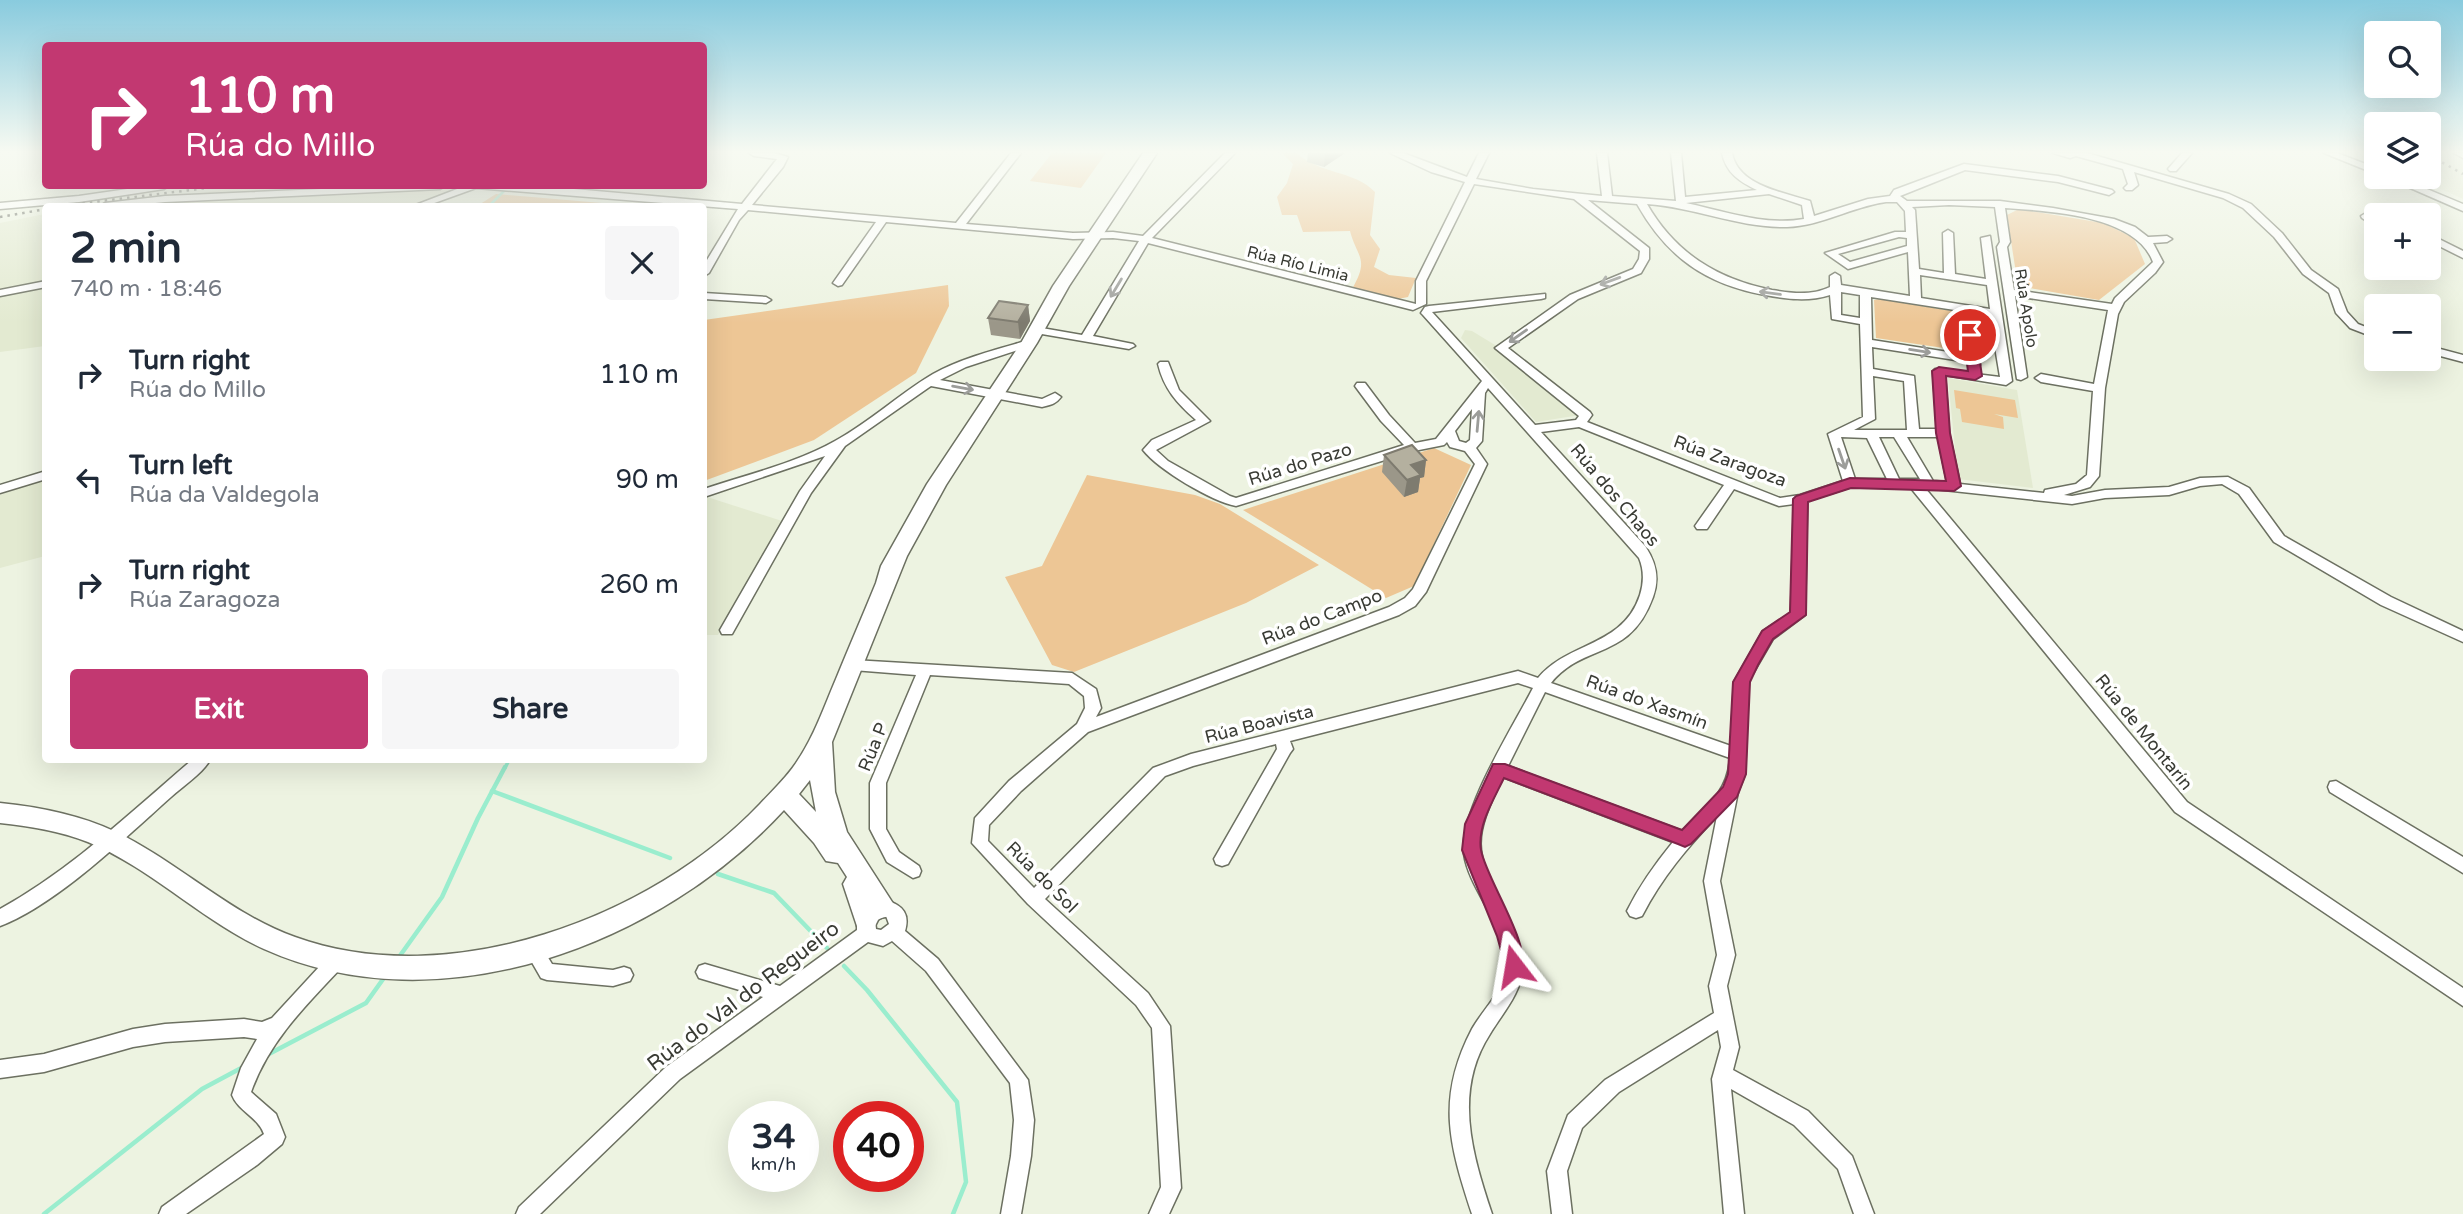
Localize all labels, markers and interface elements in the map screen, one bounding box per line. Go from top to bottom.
map controls [2364,21,2441,371]
button: search [2364,21,2441,98]
text: 110 m [185,67,335,126]
icon: right [70,70,161,161]
button: layers [2364,112,2441,189]
text: Rúa do Millo [185,127,376,165]
button: + [2364,203,2441,280]
text: 2 min [70,223,182,274]
button: close [605,226,679,300]
street label: Rúa Río Limia [1245,242,1351,286]
street label: Rúa Apolo [2010,267,2042,349]
text: 740 m · 18:46 [70,275,222,303]
one-way arrow [1599,276,1621,288]
one-way arrow [1109,278,1123,298]
one-way arrow [1759,286,1782,299]
button: − [2364,294,2441,371]
pin [1940,305,2000,365]
icon: arrive [1951,316,1989,354]
one-way arrow [1509,329,1528,343]
one-way arrow [1908,344,1931,357]
text: Turn right [129,345,250,376]
icon: right [70,356,108,394]
text: 110 m [599,359,679,390]
text: Rúa do Millo [129,376,266,404]
one-way arrow [951,381,974,395]
one-way arrow [1472,410,1485,433]
street label: Rúa Zaragoza [1671,430,1789,492]
street label: Rúa do Pazo [1246,438,1355,490]
street label: Rúa dos Chaos [1566,439,1664,551]
one-way arrow [1837,447,1849,469]
text: Turn left [129,450,232,481]
icon: left [70,461,108,499]
text: 90 m [616,464,679,495]
text: Rúa da Valdegola [129,481,320,509]
text: Turn right [129,555,250,586]
icon: right [70,566,108,604]
text: 260 m [599,569,679,600]
street label: Rúa do Campo [1259,584,1385,650]
text: Rúa Zaragoza [129,586,281,614]
button: Exit [70,669,368,749]
button: Share [382,669,679,749]
street label: Rúa do Xasmín [1583,670,1711,734]
street label: Rúa de Montarín [2090,670,2198,794]
street label: Rúa Boavista [1202,700,1316,748]
street label: Rúa P [853,719,893,775]
street label: Rúa do Sol [1002,837,1082,917]
street label: Rúa do Val do Regueiro [642,916,844,1077]
position arrow [1477,929,1551,1003]
speed limit sign: 40 [833,1101,924,1192]
text: 34 [752,1116,795,1158]
text: km/h [751,1153,796,1175]

